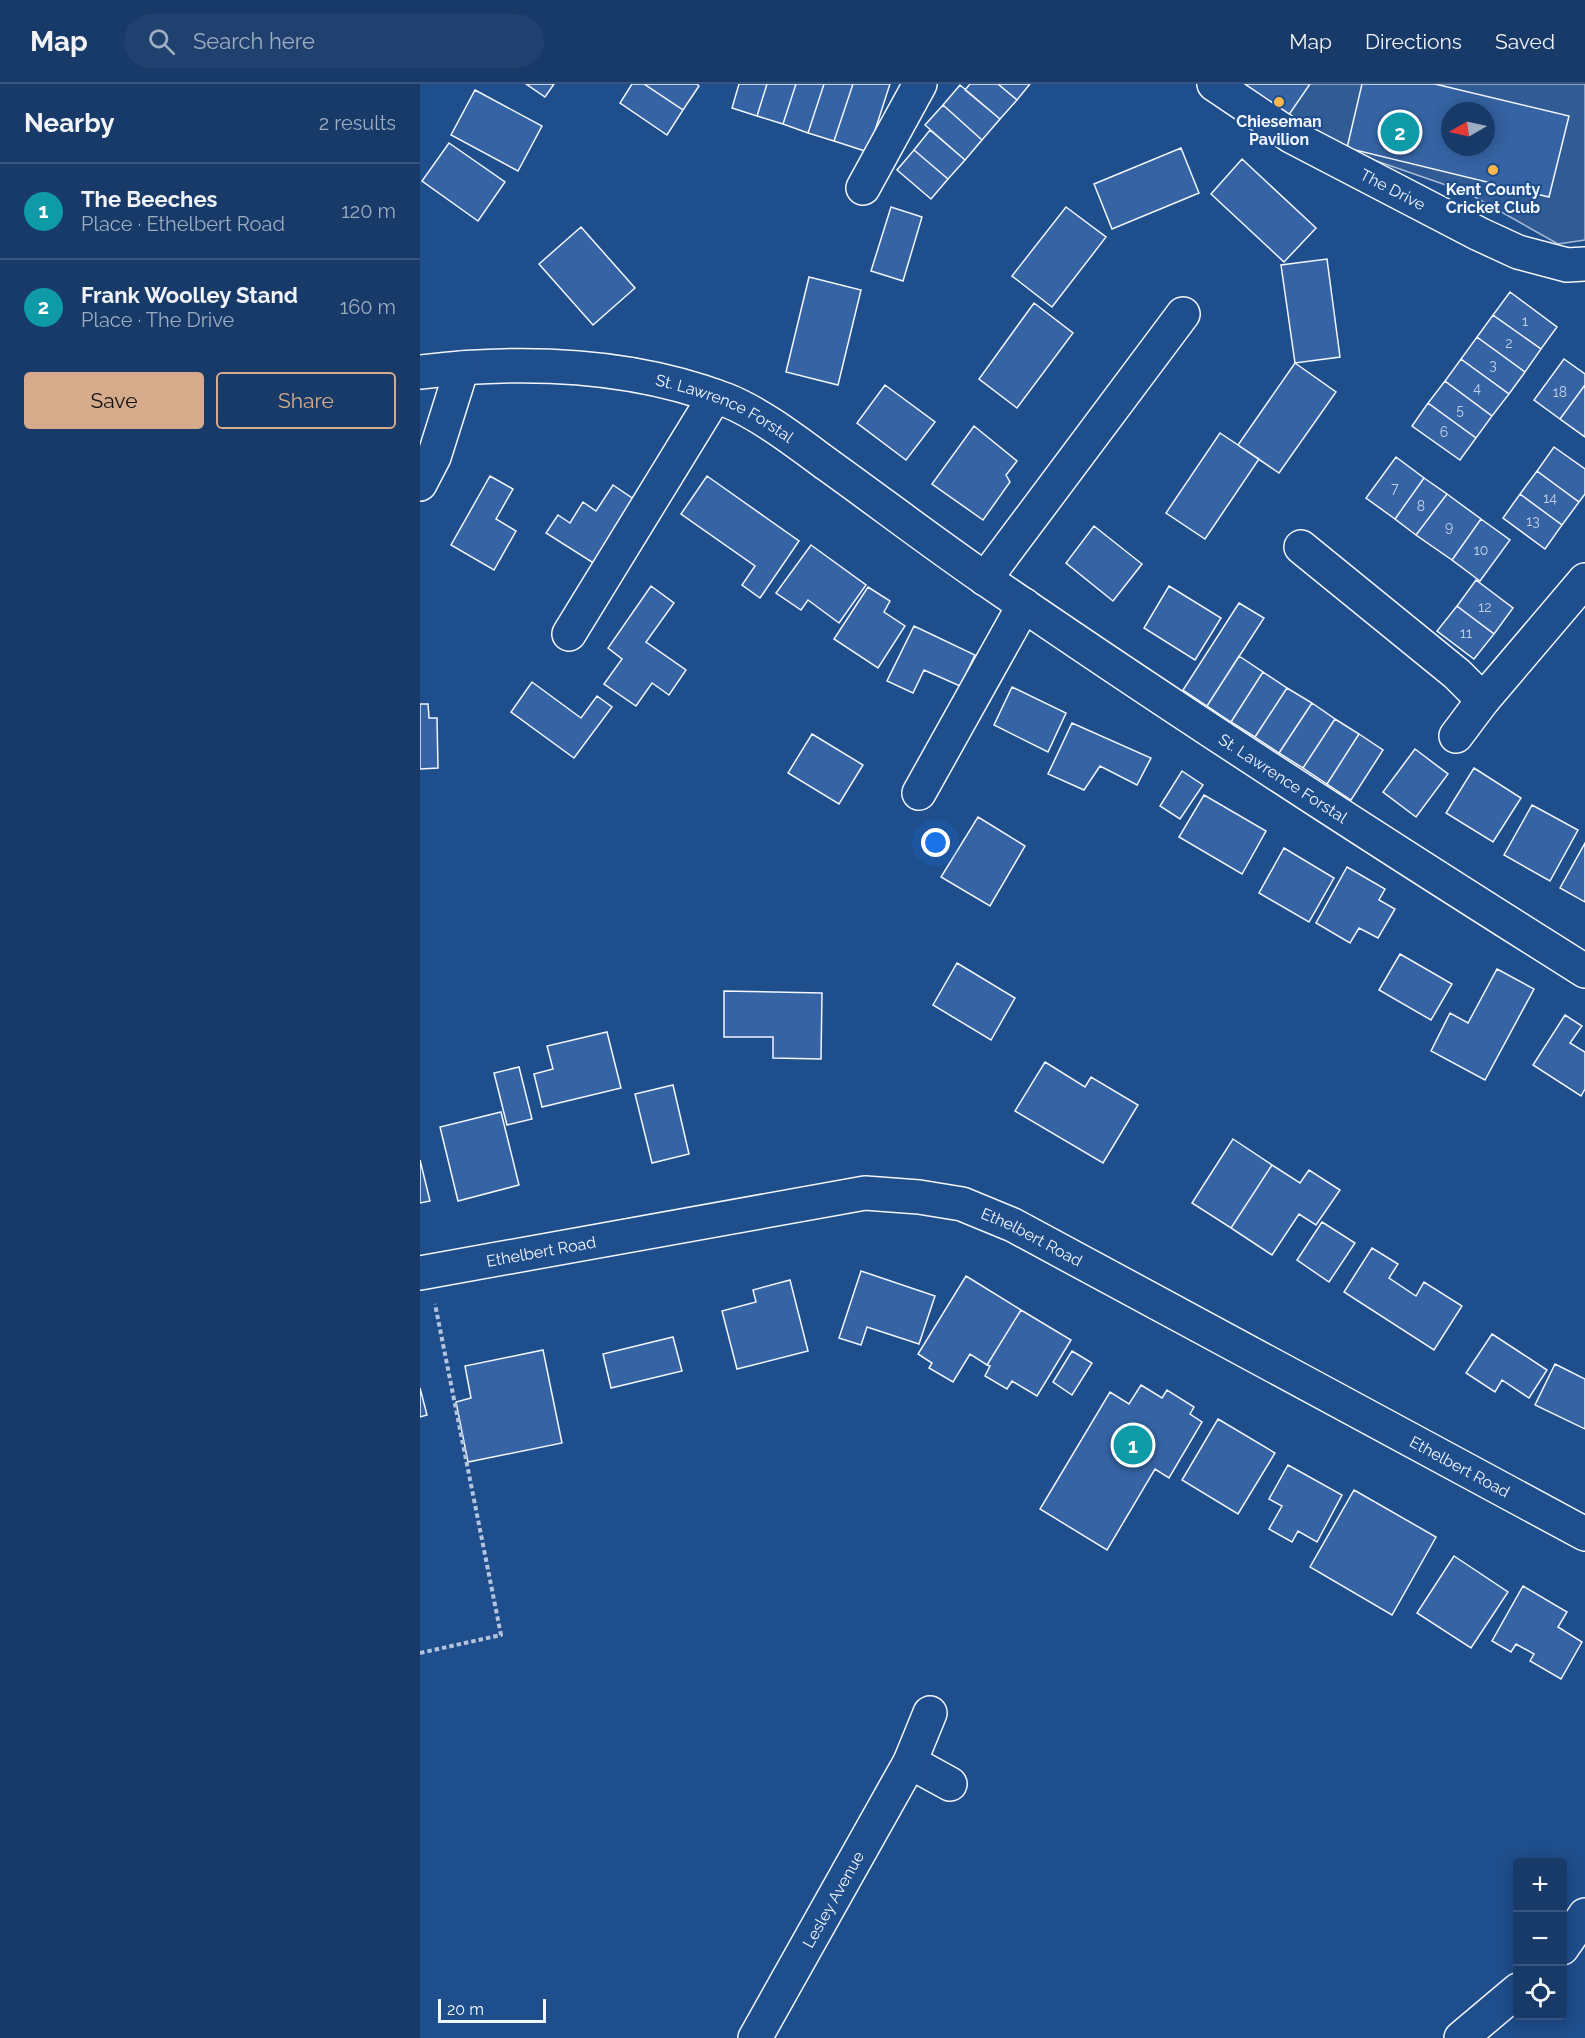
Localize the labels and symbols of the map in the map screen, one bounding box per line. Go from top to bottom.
marker: Chieseman Pavilion [1272,95,1286,109]
north arrow [1441,102,1495,156]
pin: 2 [1380,110,1420,154]
place label: Chieseman Pavilion [1236,112,1322,149]
marker: Kent County Cricket Club [1486,163,1500,177]
street label: The Drive [1357,165,1429,214]
place label: Kent County Cricket Club [1446,180,1540,217]
house number: 1 [1522,313,1528,329]
house number: 2 [1505,335,1513,351]
house number: 3 [1489,357,1497,373]
street label: St. Lawrence Forstal [654,370,798,447]
house number: 4 [1473,380,1481,396]
house number: 18 [1553,384,1567,400]
house number: 5 [1456,402,1464,418]
house number: 6 [1440,424,1448,440]
house number: 7 [1391,480,1399,496]
house number: 14 [1543,490,1557,506]
house number: 8 [1417,498,1425,514]
house number: 13 [1526,513,1540,529]
house number: 9 [1445,519,1453,535]
house number: 10 [1474,542,1488,558]
house number: 12 [1478,599,1492,615]
house number: 11 [1460,625,1472,641]
street label: St. Lawrence Forstal [1215,730,1351,827]
your location [921,828,950,857]
street label: Ethelbert Road [978,1204,1085,1271]
street label: Ethelbert Road [485,1233,597,1271]
pin: 1 [1114,1422,1152,1468]
street label: Ethelbert Road [1406,1432,1513,1502]
street label: Lesley Avenue [799,1848,868,1951]
scale bar [438,1996,546,2024]

